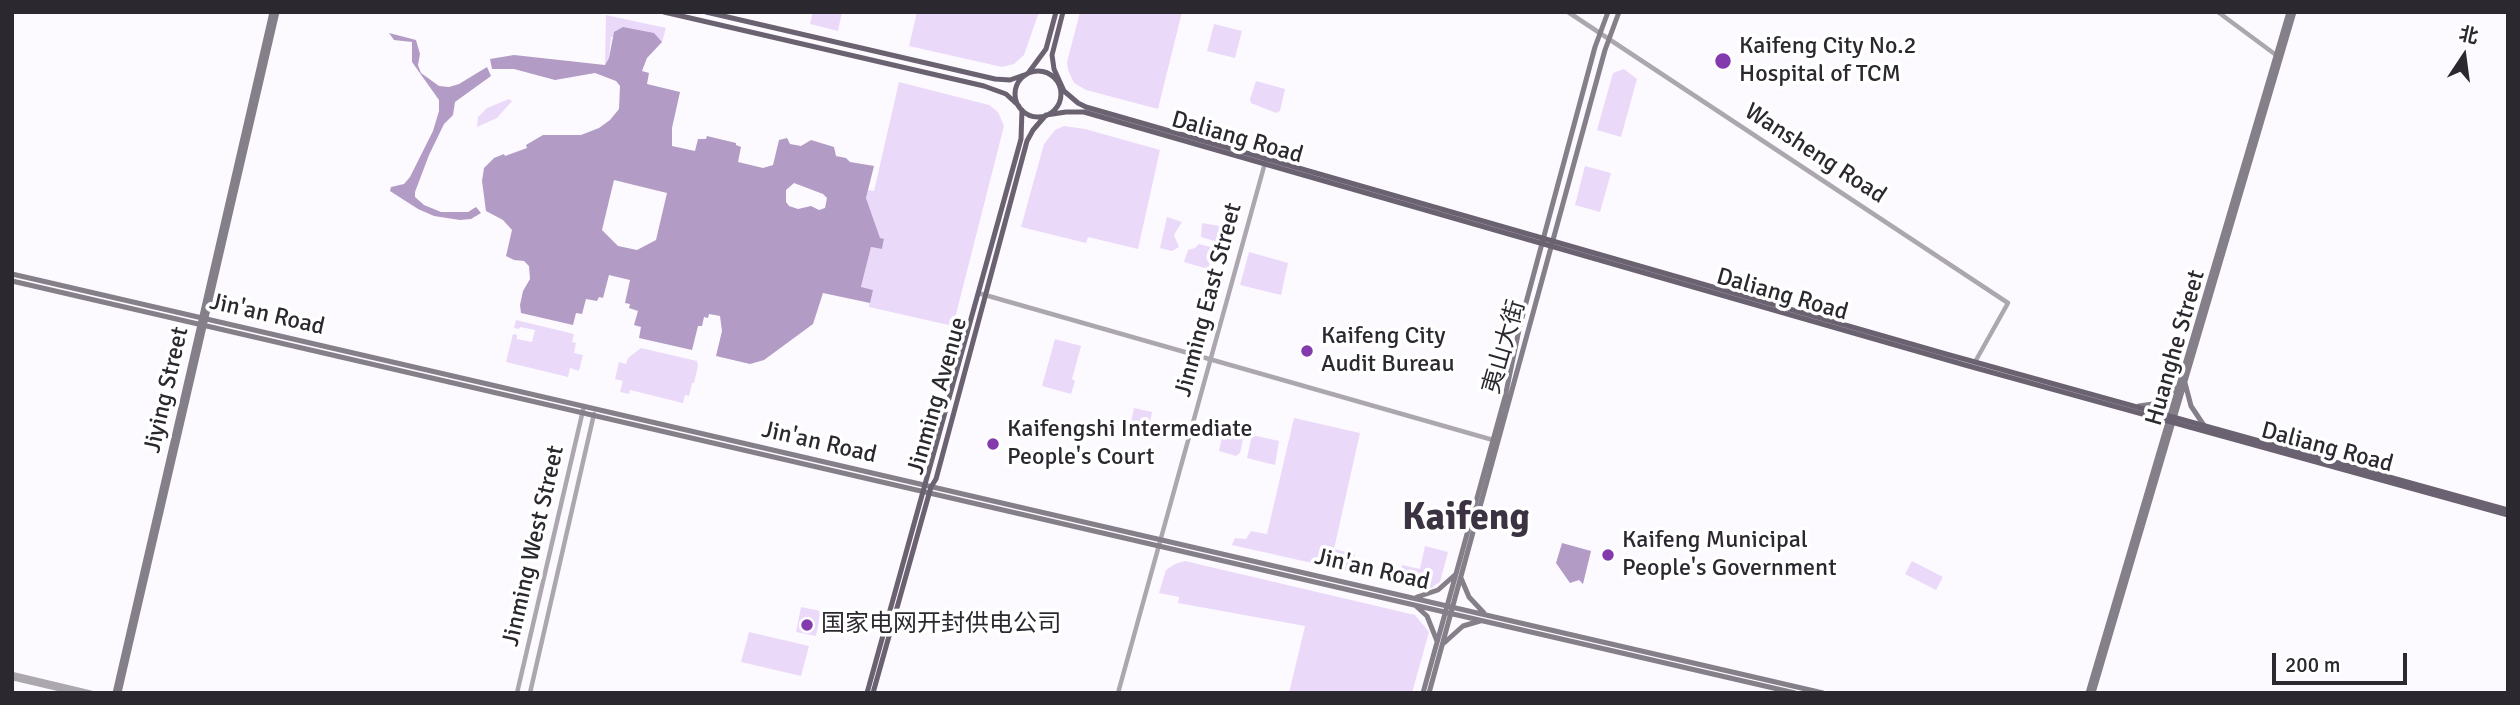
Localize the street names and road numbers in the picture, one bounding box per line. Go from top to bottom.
street label: Wansheng Road [1739,98,1891,210]
street label: Daliang Road [1168,105,1306,171]
street label: Jinming East Street [1169,200,1249,400]
street label: Daliang Road [1713,262,1851,328]
street label: Huanghe Street [2140,267,2212,429]
street label: Jin'an Road [207,288,327,342]
street label: 夷山大街 [1478,297,1532,397]
street label: Jinming Avenue [902,314,974,478]
street label: Jiying Street [139,324,195,456]
street label: Jin'an Road [759,416,879,470]
street label: Daliang Road [2258,417,2396,479]
street label: Jinming West Street [497,443,571,649]
street label: Jin'an Road [1312,543,1432,597]

